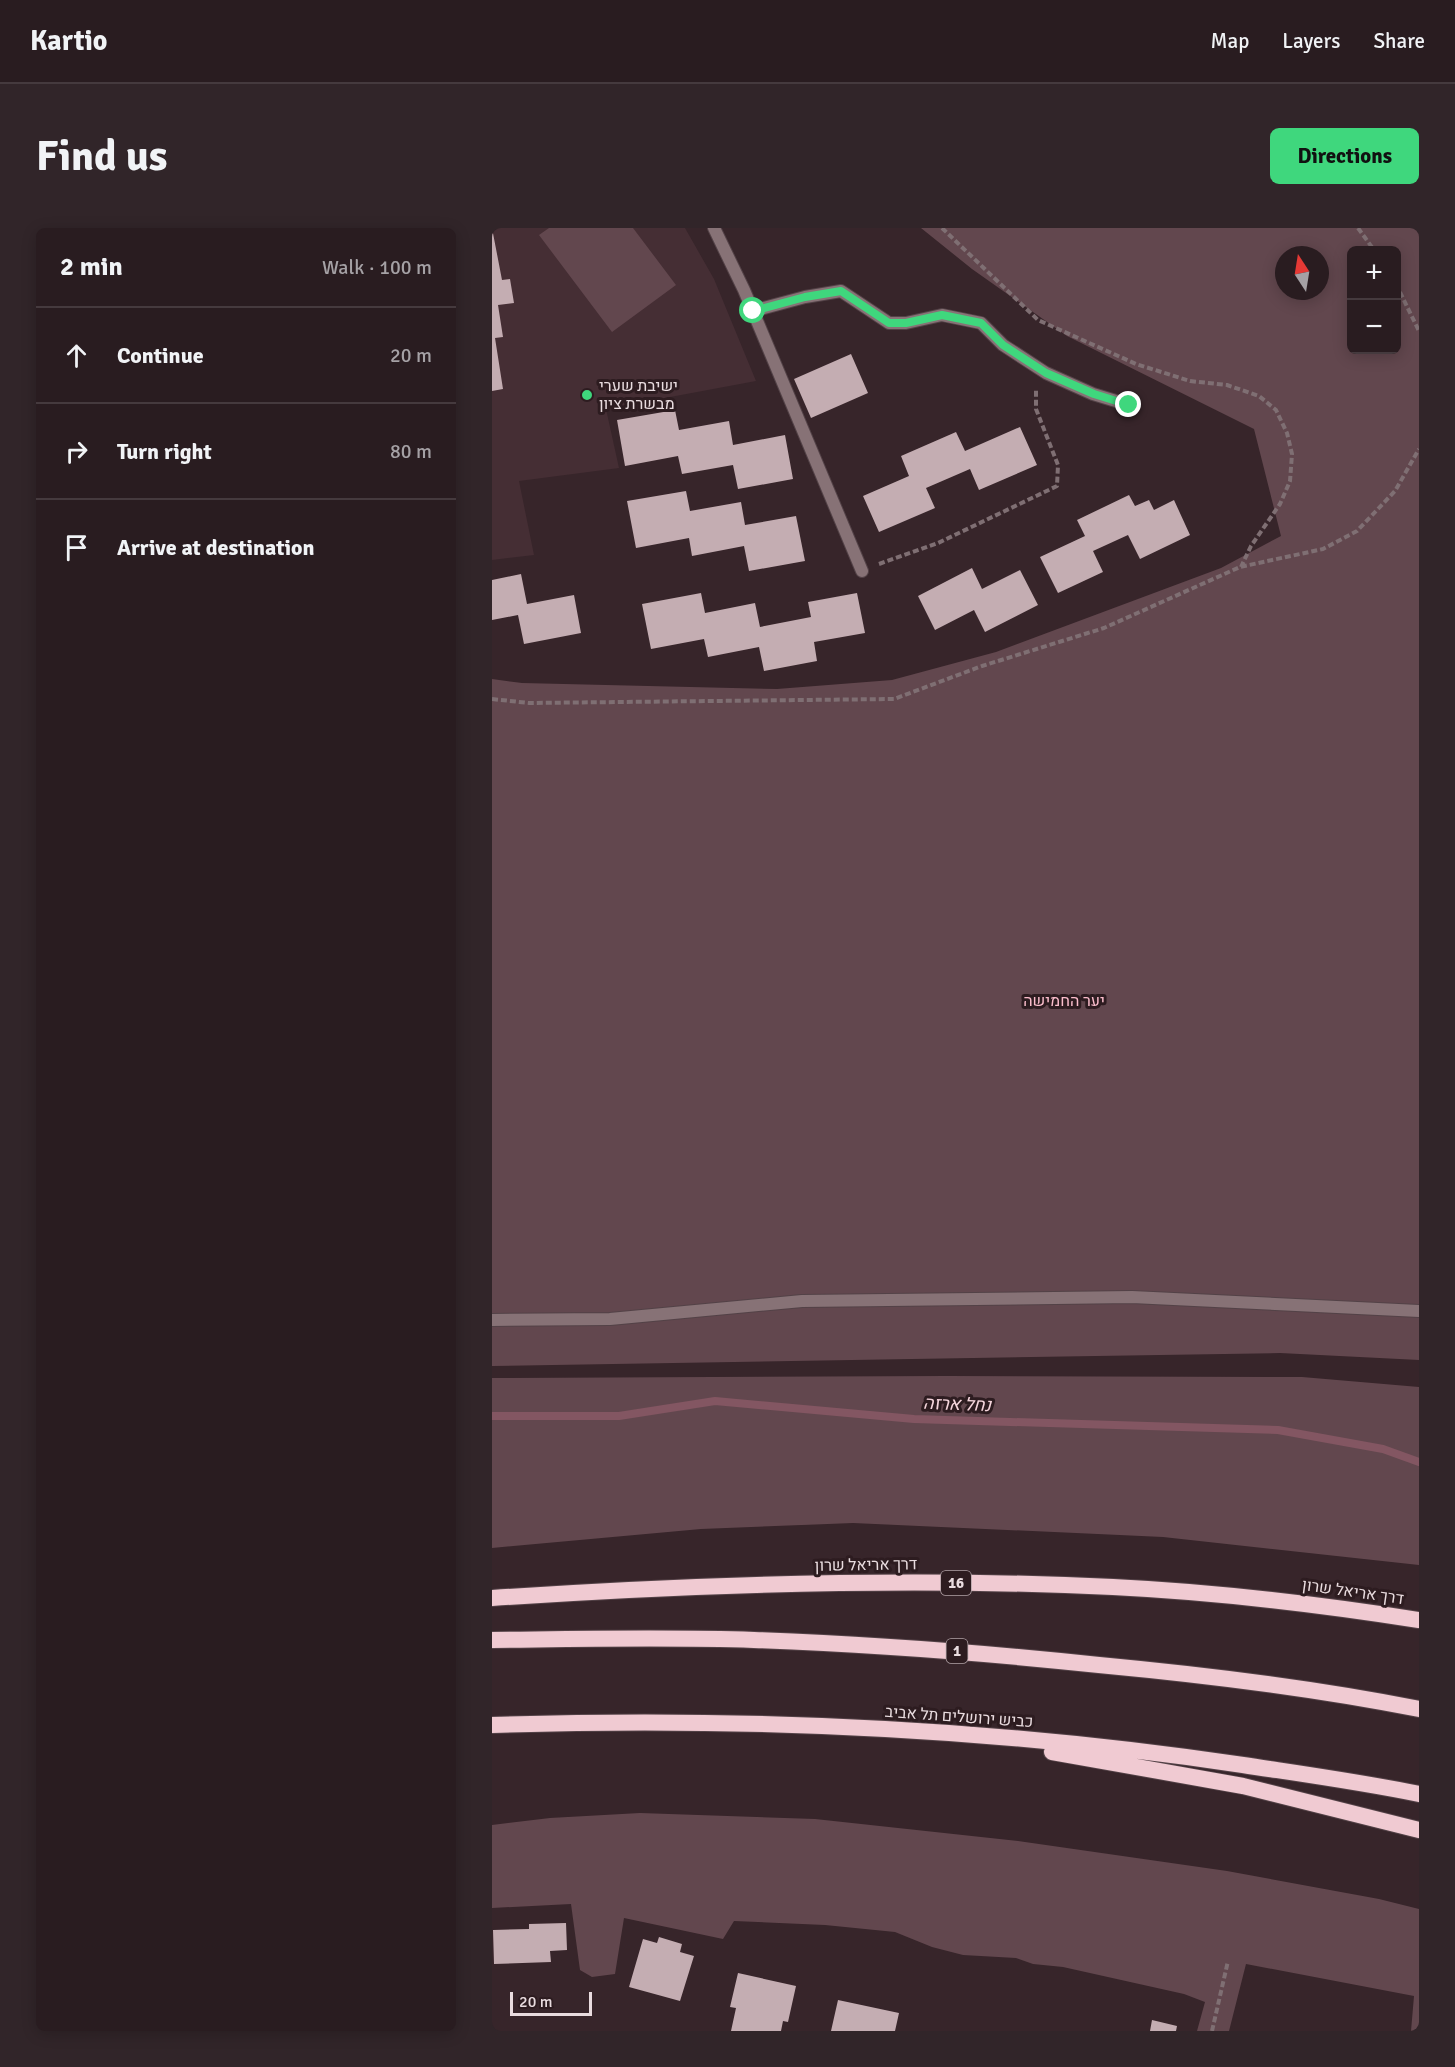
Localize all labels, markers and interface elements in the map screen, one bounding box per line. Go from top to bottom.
text: Kartio [30,24,107,58]
text: Map [1211,28,1249,54]
text: Layers [1282,28,1340,54]
text: Share [1373,28,1425,54]
button: Directions [1270,128,1419,184]
text: Find us [36,131,167,182]
north arrow [1275,246,1329,300]
map controls [1347,246,1401,354]
button: + [1347,246,1401,300]
text: 2 min [60,251,123,283]
text: Walk · 100 m [322,255,432,280]
route start [739,297,765,323]
button: − [1347,300,1401,354]
icon: ahead [60,339,93,372]
text: Continue [117,342,204,369]
text: 20 m [390,343,432,368]
place label: ישיבת שערי מבשרת ציון [599,376,678,414]
marker: ישיבת שערי מבשרת ציון [580,388,594,402]
route end [1115,391,1141,417]
icon: right [60,435,93,468]
text: Turn right [117,438,212,465]
text: 80 m [390,439,432,464]
icon: arrive [60,531,93,564]
text: Arrive at destination [117,534,314,561]
park label: יער החמישה [1023,991,1105,1011]
water label: נחל ארזה [923,1392,993,1416]
street label: דרך אריאל שרון [815,1554,917,1576]
road number: 16 [941,1571,971,1595]
street label: דרך אריאל שרון [1301,1575,1405,1609]
road number: 1 [946,1639,968,1663]
street label: כביש ירושלים תל אביב [884,1702,1034,1732]
scale bar [510,1989,592,2016]
text: 20 m [519,1992,553,2012]

